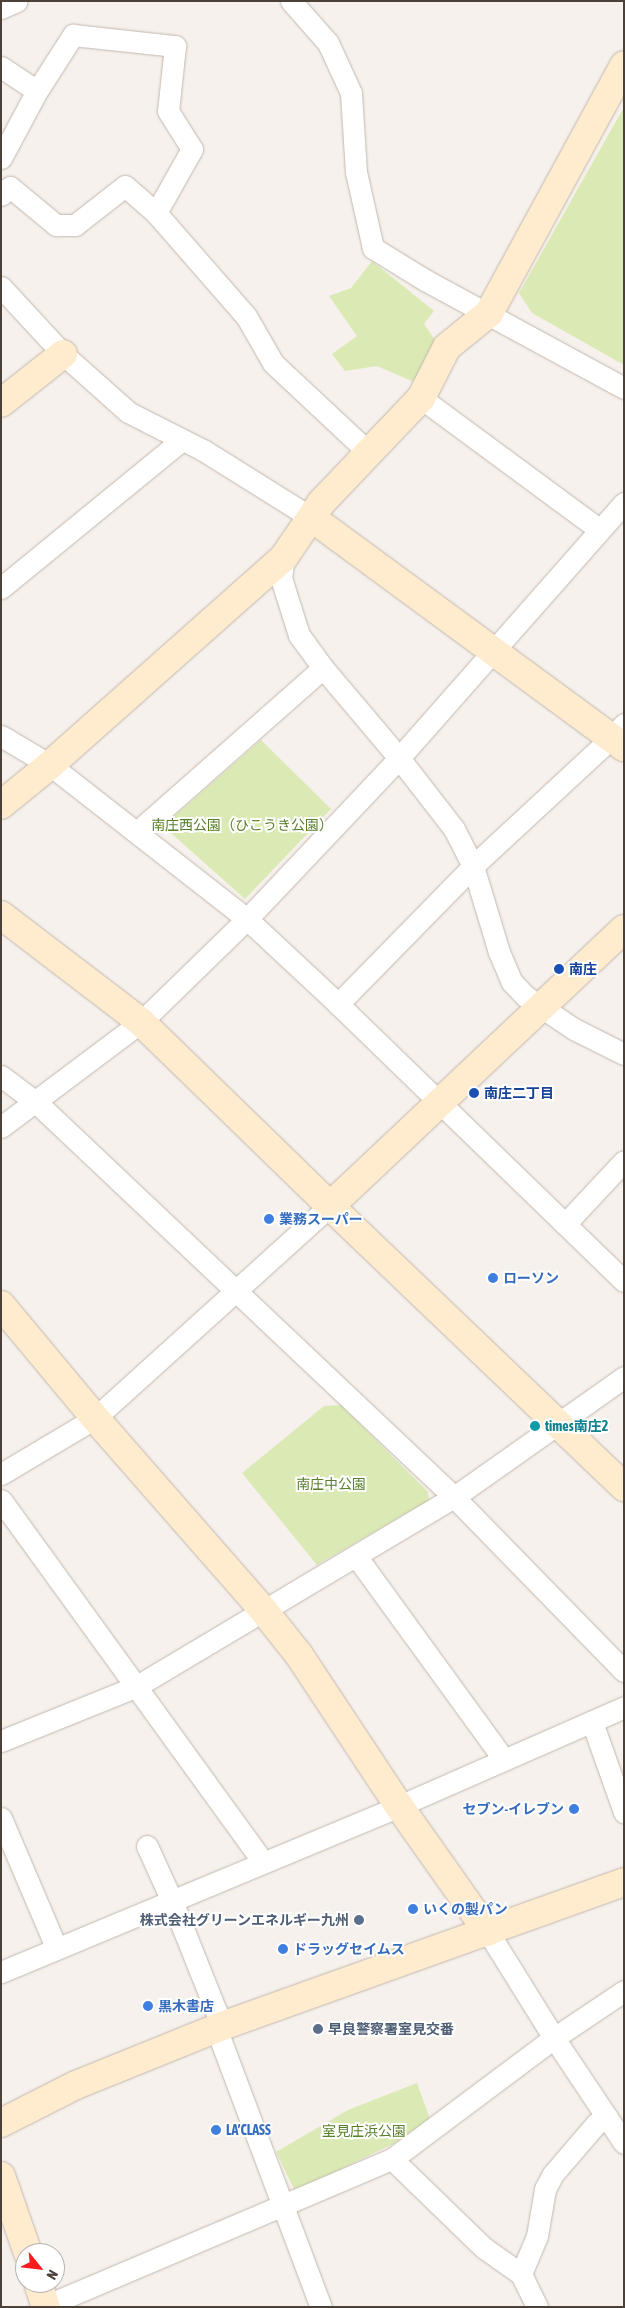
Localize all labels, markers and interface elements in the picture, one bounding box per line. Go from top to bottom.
park label: 南庄西公園（ひこうき公園） [151,817,333,833]
place label: 南庄 [569,961,597,977]
marker: 南庄 [553,963,565,975]
place label: 南庄二丁目 [484,1085,554,1101]
marker: 南庄二丁目 [468,1087,480,1099]
place label: 業務スーパー [279,1211,363,1227]
marker: 業務スーパー [263,1213,275,1225]
place label: ローソン [503,1270,559,1286]
marker: ローソン [487,1272,499,1284]
place label: times南庄2 [545,1418,608,1434]
marker: times南庄2 [529,1420,541,1432]
park label: 南庄中公園 [296,1476,366,1492]
place label: セブン-イレブン [463,1801,564,1817]
marker: セブン-イレブン [568,1803,580,1815]
place label: いくの製パン [423,1901,507,1917]
marker: いくの製パン [407,1903,419,1915]
place label: 株式会社グリーンエネルギー九州 [139,1912,349,1928]
marker: 株式会社グリーンエネルギー九州 [353,1914,365,1926]
place label: ドラッグセイムス [293,1941,405,1957]
marker: ドラッグセイムス [277,1943,289,1955]
place label: 黒木書店 [158,1998,214,2014]
marker: 黒木書店 [142,2000,154,2012]
place label: 早良警察署室見交番 [328,2021,454,2037]
marker: 早良警察署室見交番 [312,2023,324,2035]
place label: LA’CLASS [226,2122,271,2138]
park label: 室見庄浜公園 [322,2123,406,2139]
marker: LA’CLASS [210,2124,222,2136]
north arrow [15,2243,65,2293]
text: N [43,2267,61,2282]

